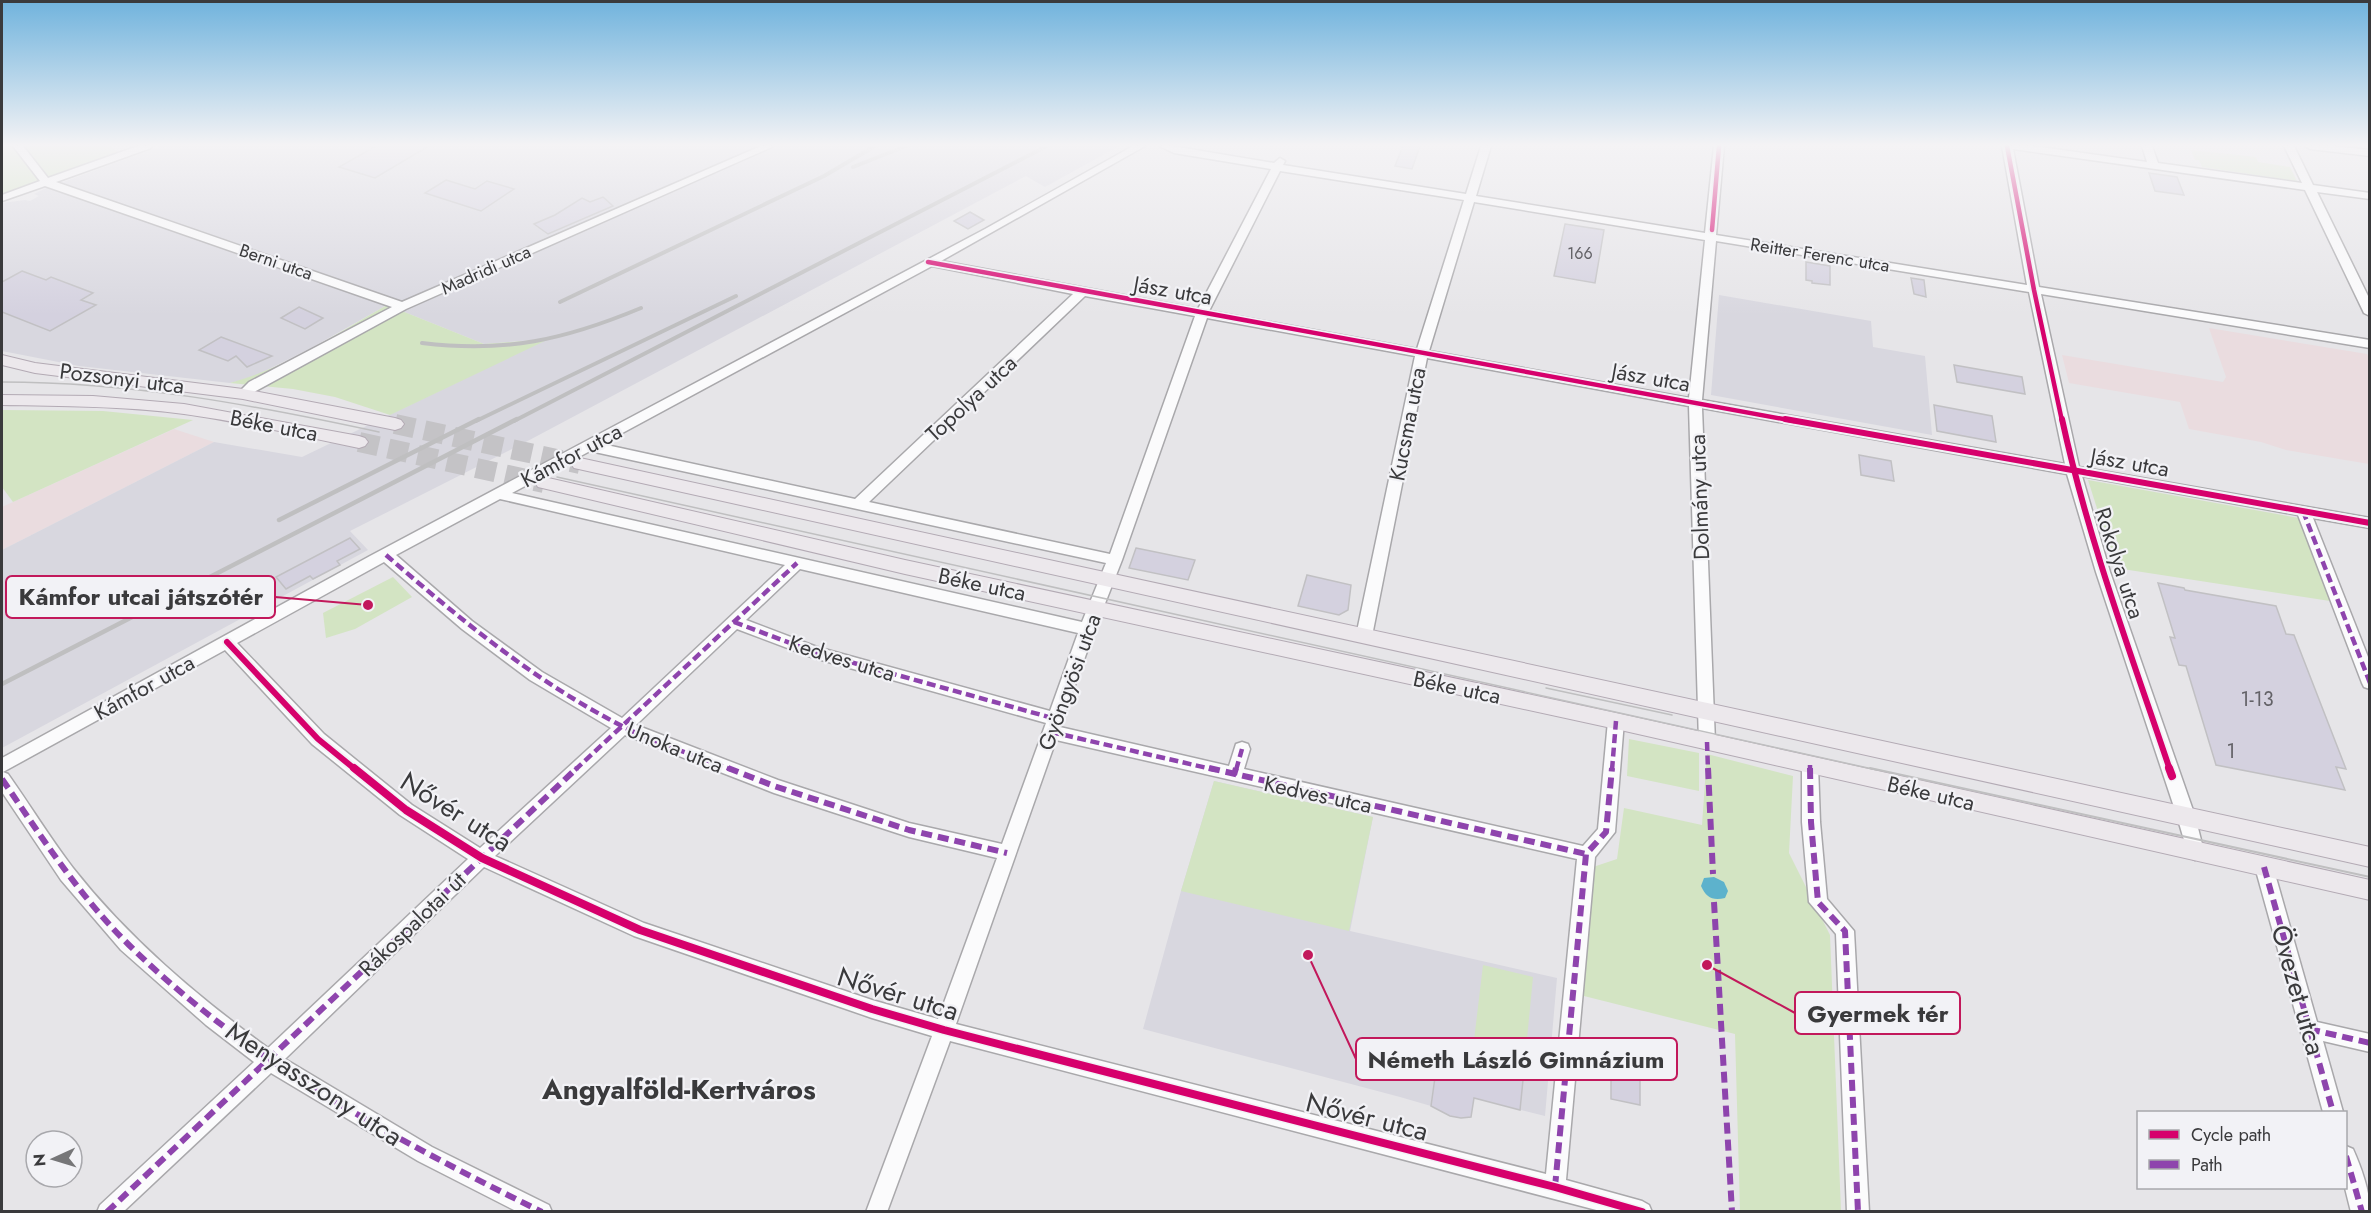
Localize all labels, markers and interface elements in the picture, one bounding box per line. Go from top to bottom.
street label: Reitter Ferenc utca [1748,231,1892,279]
street label: Berni utca [236,237,316,287]
street label: Madridi utca [437,239,535,301]
house number: 166 [1567,242,1593,265]
street label: Jász utca [1128,267,1215,313]
street label: Topolya utca [918,347,1024,449]
street label: Pozsonyi utca [58,354,186,402]
street label: Jász utca [1606,354,1693,400]
street label: Kucsma utca [1380,365,1434,483]
street label: Béke utca [227,401,321,449]
street label: Kámfor utca [515,415,627,495]
street label: Dolmány utca [1681,434,1717,560]
street label: Jász utca [2085,439,2172,485]
street label: Rokolya utca [2087,503,2153,623]
street label: Béke utca [935,559,1029,609]
callout: Kámfor utcai játszótér [6,576,275,618]
text: Kámfor utcai játszótér [19,579,264,614]
street label: Gyöngyösi utca [1029,609,1109,755]
street label: Kedves utca [785,627,899,689]
street label: Kámfor utca [88,646,200,728]
street label: Béke utca [1410,662,1504,712]
house number: 1-13 [2240,685,2274,714]
street label: Unoka utca [622,713,728,781]
house number: 1 [2227,737,2236,766]
street label: Nővér utca [393,762,520,861]
street label: Kedves utca [1261,767,1375,821]
street label: Béke utca [1884,767,1978,819]
street label: Rákospalotai út [351,864,473,984]
street label: Övezet utca [2261,920,2336,1060]
street label: Nővér utca [833,957,964,1030]
callout: Gyermek tér [1795,992,1960,1034]
text: Gyermek tér [1807,996,1949,1031]
street label: Menyasszony utca [218,1012,410,1155]
callout: Németh László Gimnázium [1356,1038,1677,1080]
text: Németh László Gimnázium [1367,1042,1665,1077]
district label: Angyalföld-Kertváros [541,1069,816,1110]
street label: Nővér utca [1302,1082,1432,1151]
legend [2137,1111,2347,1189]
text: Cycle path [2191,1122,2271,1148]
north arrow [24,1129,84,1189]
text: Path [2191,1152,2223,1178]
text: N [28,1153,51,1167]

